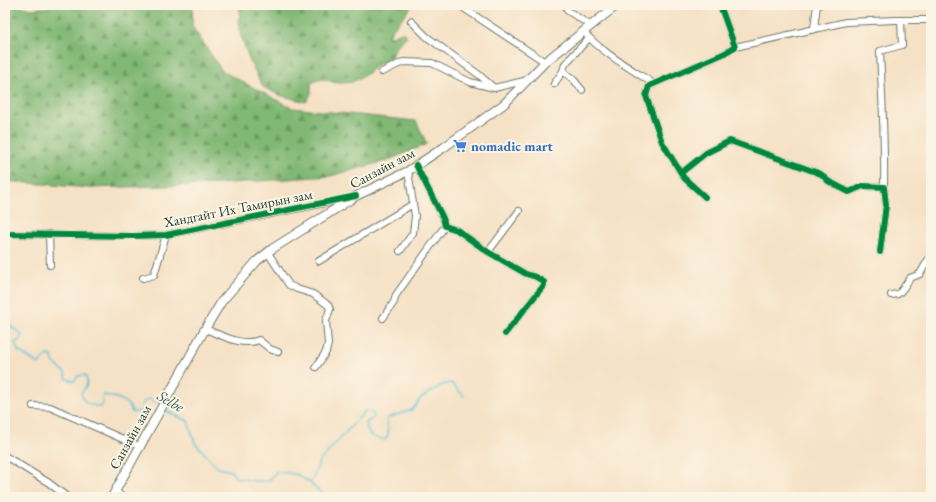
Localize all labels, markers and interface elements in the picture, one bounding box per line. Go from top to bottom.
place label: nomadic mart [471,137,554,155]
supermarket icon: nomadic mart [452,138,468,154]
street label: Санзайн зам [346,143,418,193]
street label: Хандгайт Их Тамирын зам [161,185,314,231]
water label: Selbe [153,385,188,417]
street label: Санзайн зам [105,401,155,472]

